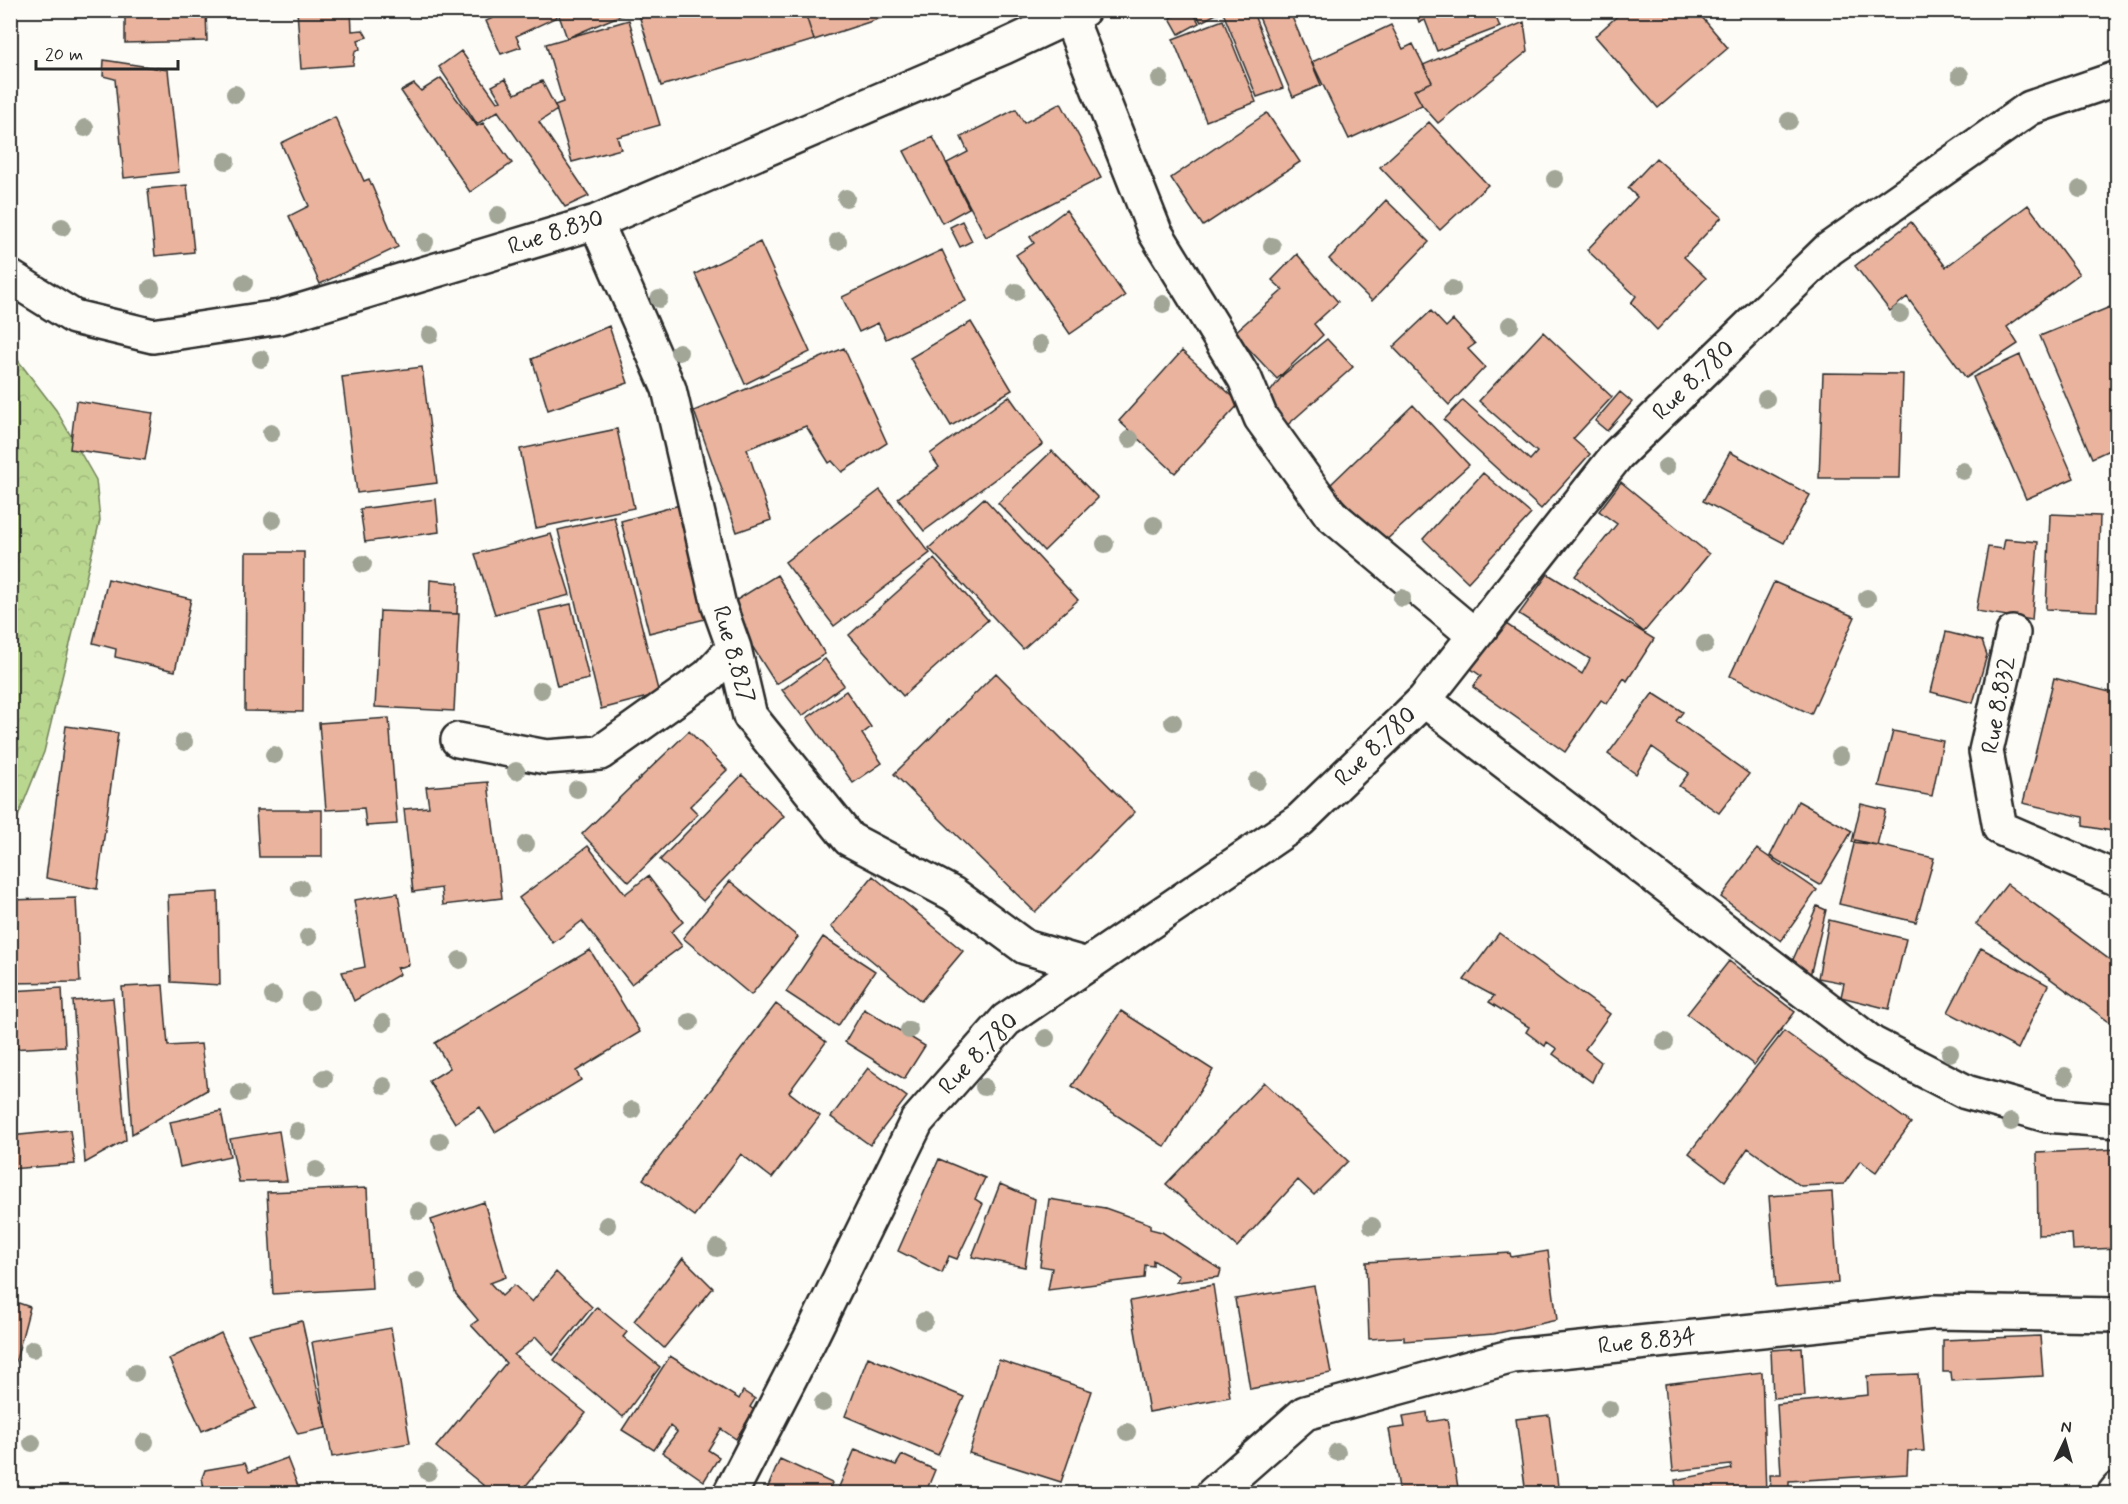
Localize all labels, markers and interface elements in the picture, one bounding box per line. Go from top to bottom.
scale bar [36,33,178,71]
text: 20 m [45,43,83,67]
street label: Rue 8.830 [504,203,608,263]
street label: Rue 8.780 [1646,334,1742,428]
street label: Rue 8.827 [704,603,762,707]
street label: Rue 8.832 [1975,654,2023,756]
street label: Rue 8.780 [1328,700,1424,794]
street label: Rue 8.780 [932,1006,1026,1102]
street label: Rue 8.834 [1596,1321,1698,1363]
north arrow [2035,1411,2095,1471]
text: N [2060,1417,2072,1438]

